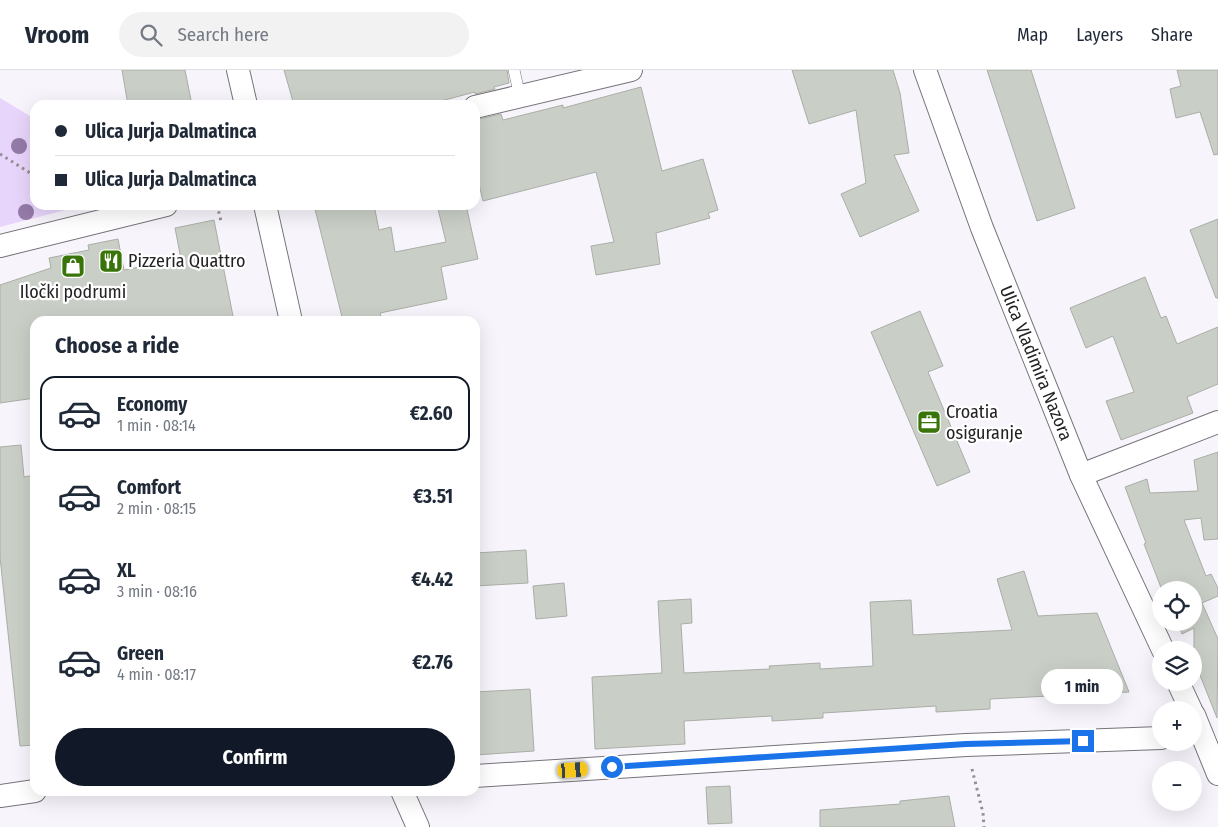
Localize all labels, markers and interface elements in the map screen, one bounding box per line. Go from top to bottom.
search box [119,12,469,57]
text: Vroom [25,21,89,49]
icon: search [137,21,165,49]
text: Search here [177,23,269,46]
text: Map [1017,24,1048,46]
text: Layers [1076,24,1123,46]
text: Share [1151,24,1193,46]
text: Ulica Jurja Dalmatinca [85,120,257,143]
text: Ulica Jurja Dalmatinca [85,168,257,191]
restaurant icon: Pizzeria Quattro [98,248,124,274]
place label: Pizzeria Quattro [128,250,245,272]
shop icon: Iločki podrumi [60,253,86,279]
place label: Iločki podrumi [20,281,126,303]
street label: Ulica Vladimira Nazora [995,282,1077,444]
text: Choose a ride [55,332,179,359]
icon: car [57,391,102,436]
text: Economy [117,393,187,416]
place label: Croatia osiguranje [946,401,1023,444]
text: €2.60 [410,402,453,425]
office icon: Croatia osiguranje [916,409,942,435]
text: 1 min · 08:14 [117,416,196,435]
icon: car [57,474,102,519]
text: Comfort [117,476,181,499]
text: €3.51 [413,485,453,508]
text: 2 min · 08:15 [117,499,196,518]
icon: car [57,557,102,602]
text: XL [117,559,136,582]
text: €4.42 [411,568,453,591]
map controls [1152,581,1202,811]
button: locate [1152,581,1202,631]
text: 3 min · 08:16 [117,582,197,601]
icon: car [57,640,102,685]
button: layers [1152,641,1202,691]
text: Green [117,642,164,665]
text: €2.76 [412,651,453,674]
text: 4 min · 08:17 [117,665,196,684]
callout: 1 min [1042,668,1124,704]
text: 1 min [1065,677,1099,696]
button: + [1152,701,1202,751]
button: Confirm [55,728,455,786]
route end [1072,730,1094,752]
route start [601,756,623,778]
car [557,761,588,779]
button: − [1152,761,1202,811]

